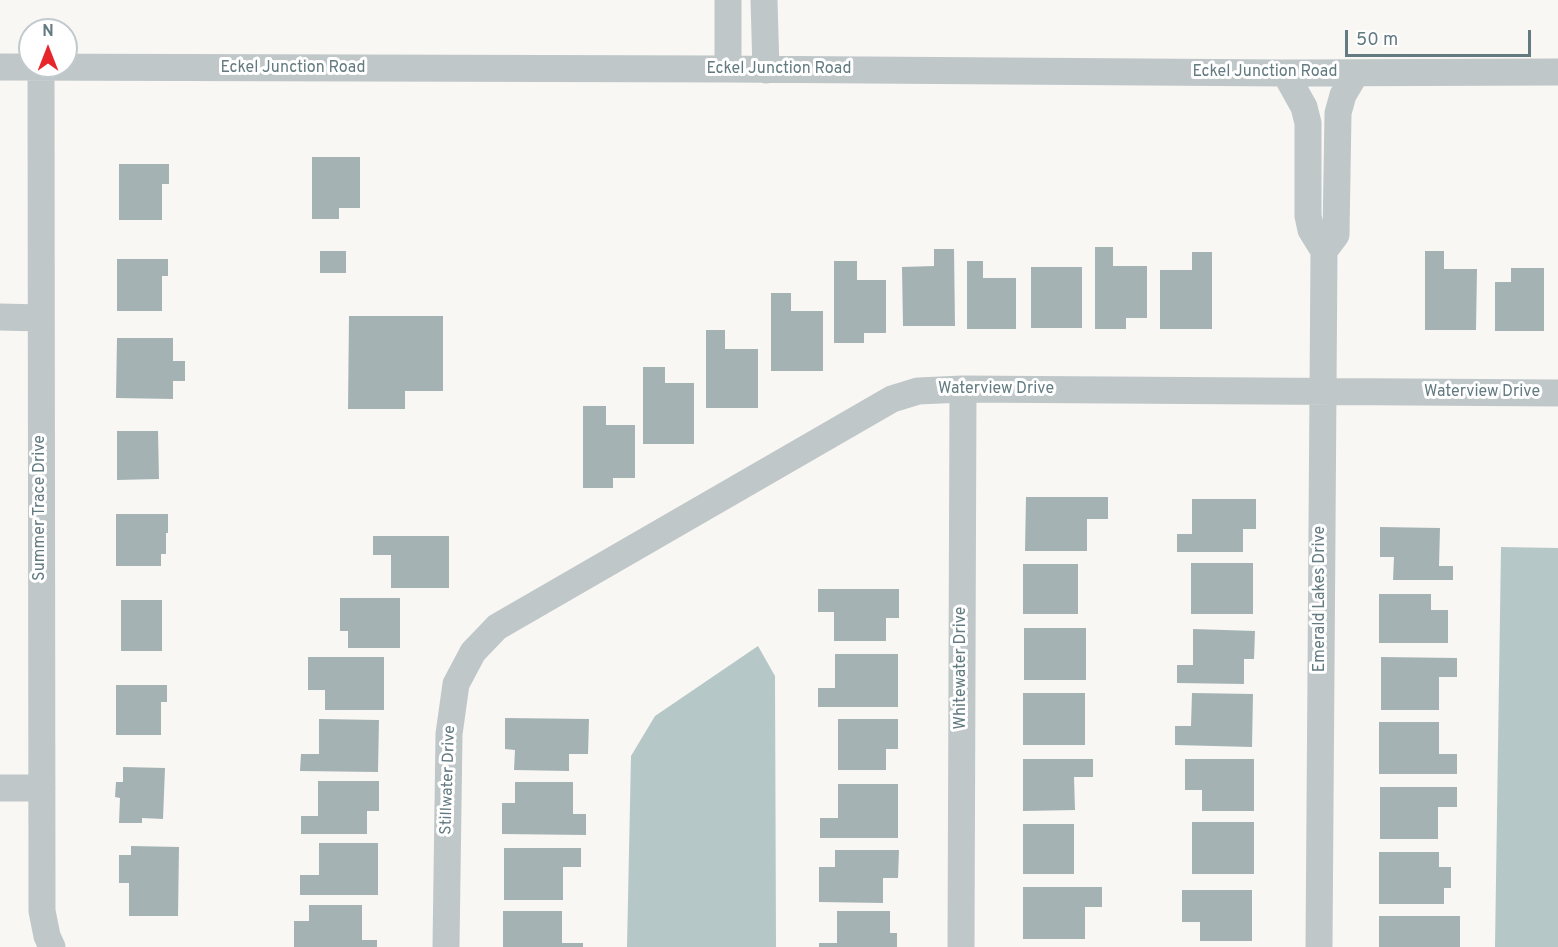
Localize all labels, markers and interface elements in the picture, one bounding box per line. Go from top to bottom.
north arrow [18,18,78,78]
scale bar [1348,18,1534,56]
text: N [42,22,54,42]
text: 50 m [1356,29,1398,52]
street label: Eckel Junction Road [221,59,365,79]
street label: Eckel Junction Road [707,60,851,80]
street label: Eckel Junction Road [1193,63,1337,83]
street label: Waterview Drive [938,380,1054,400]
street label: Waterview Drive [1424,383,1540,403]
street label: Summer Trace Drive [31,435,51,581]
street label: Emerald Lakes Drive [1311,526,1331,672]
street label: Whitewater Drive [952,607,972,729]
street label: Stillwater Drive [437,725,461,835]

